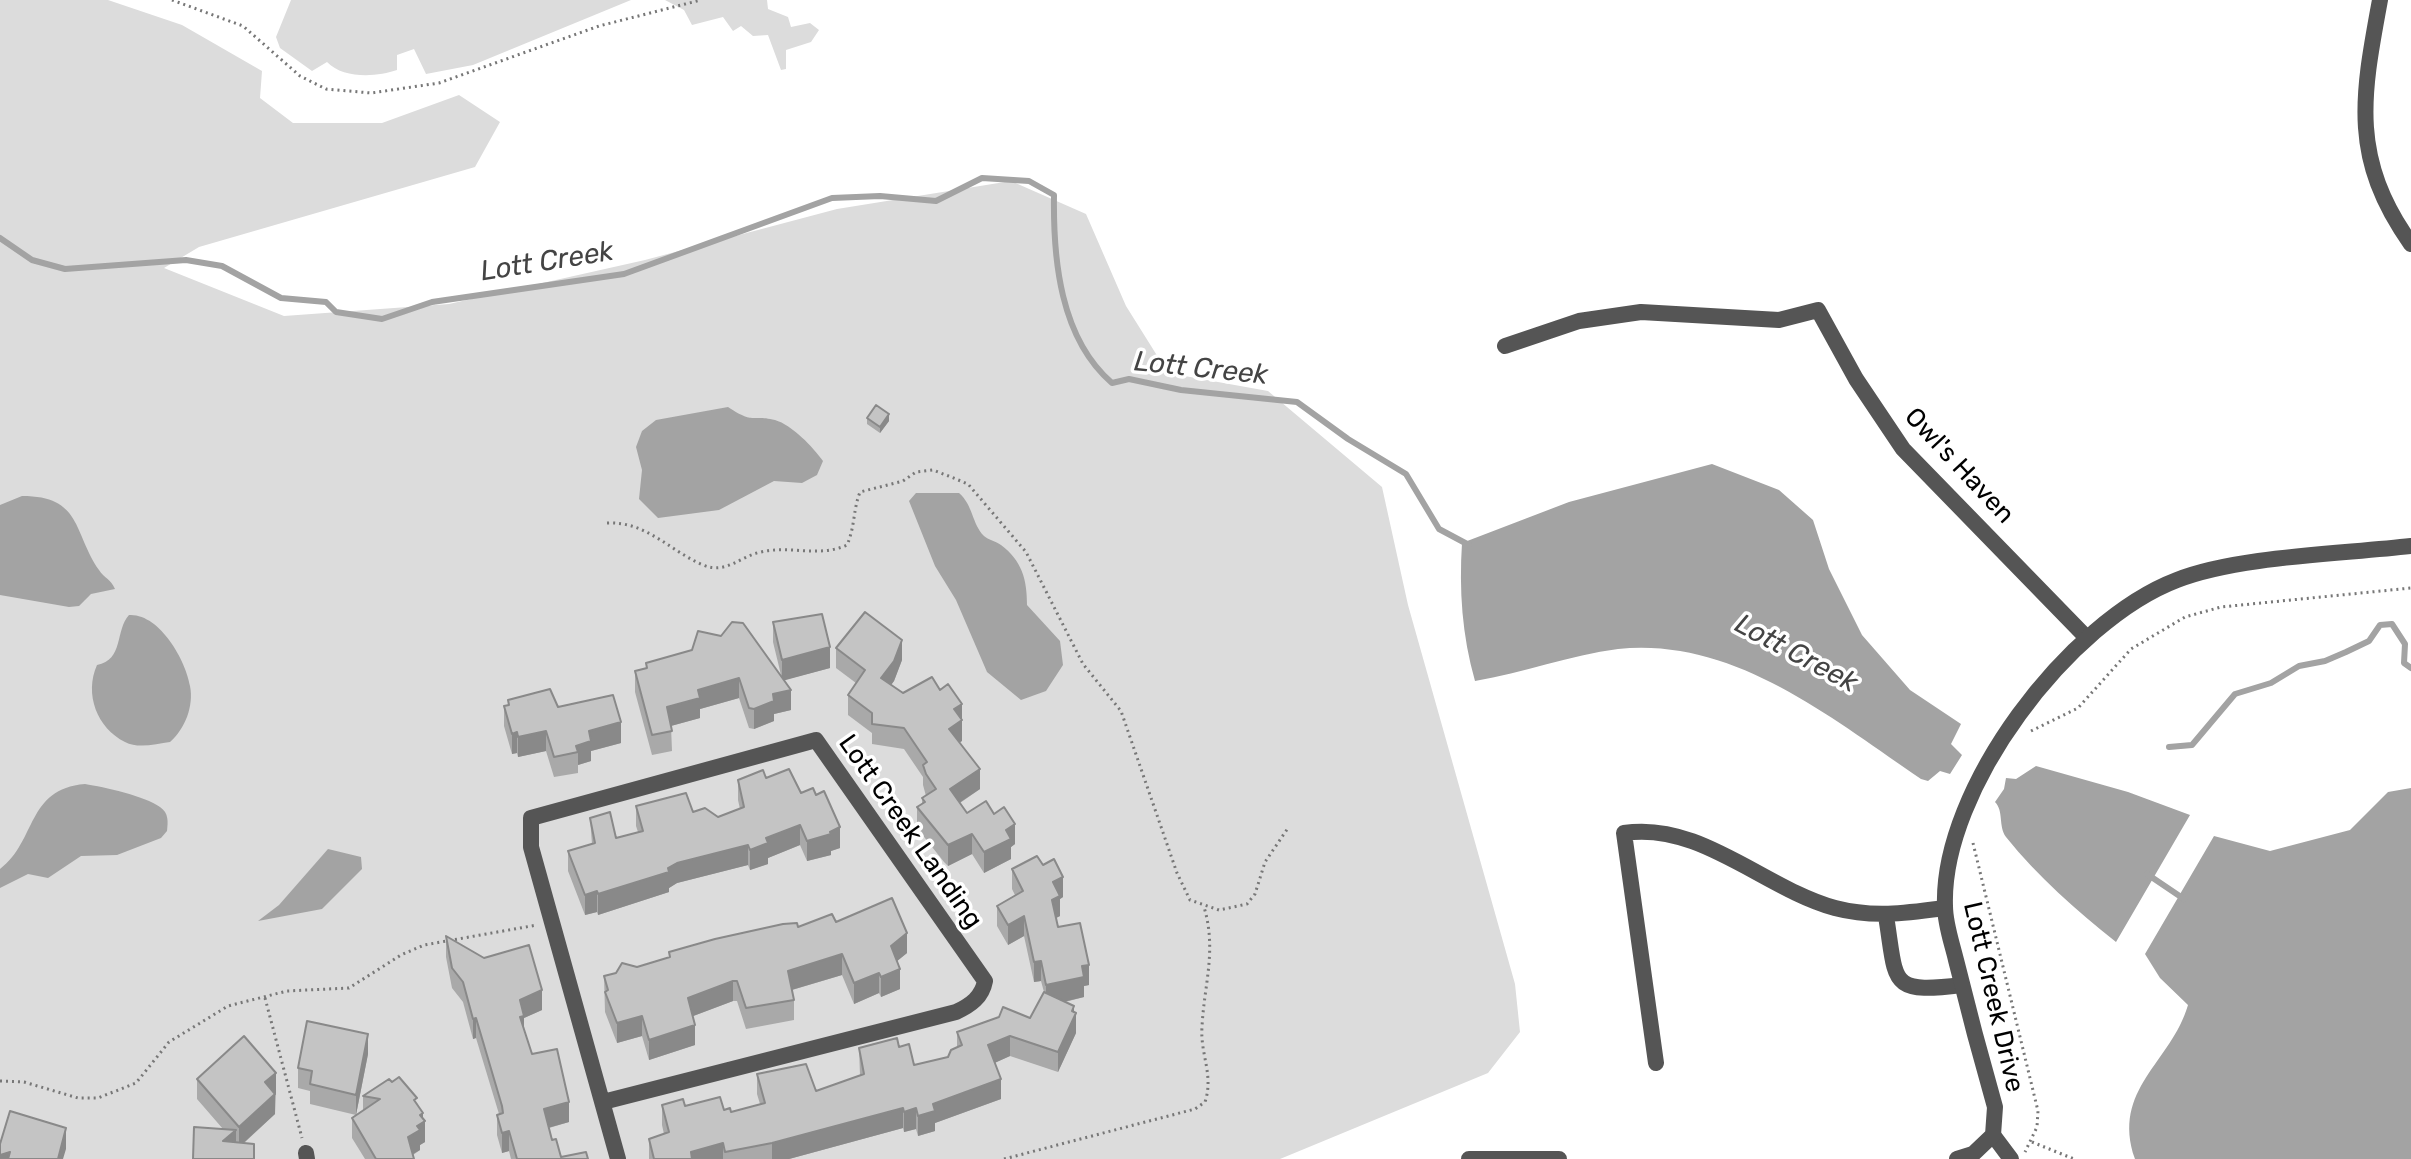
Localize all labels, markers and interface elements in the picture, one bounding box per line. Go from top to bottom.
water label: Lott Creek [478,235,616,289]
water label: Lott Creek [1132,345,1270,393]
street label: Owl's Haven [1898,402,2020,530]
water label: Lott Creek [1729,608,1863,700]
street label: Lott Creek Landing [831,729,989,935]
street label: Lott Creek Drive [1956,899,2030,1095]

